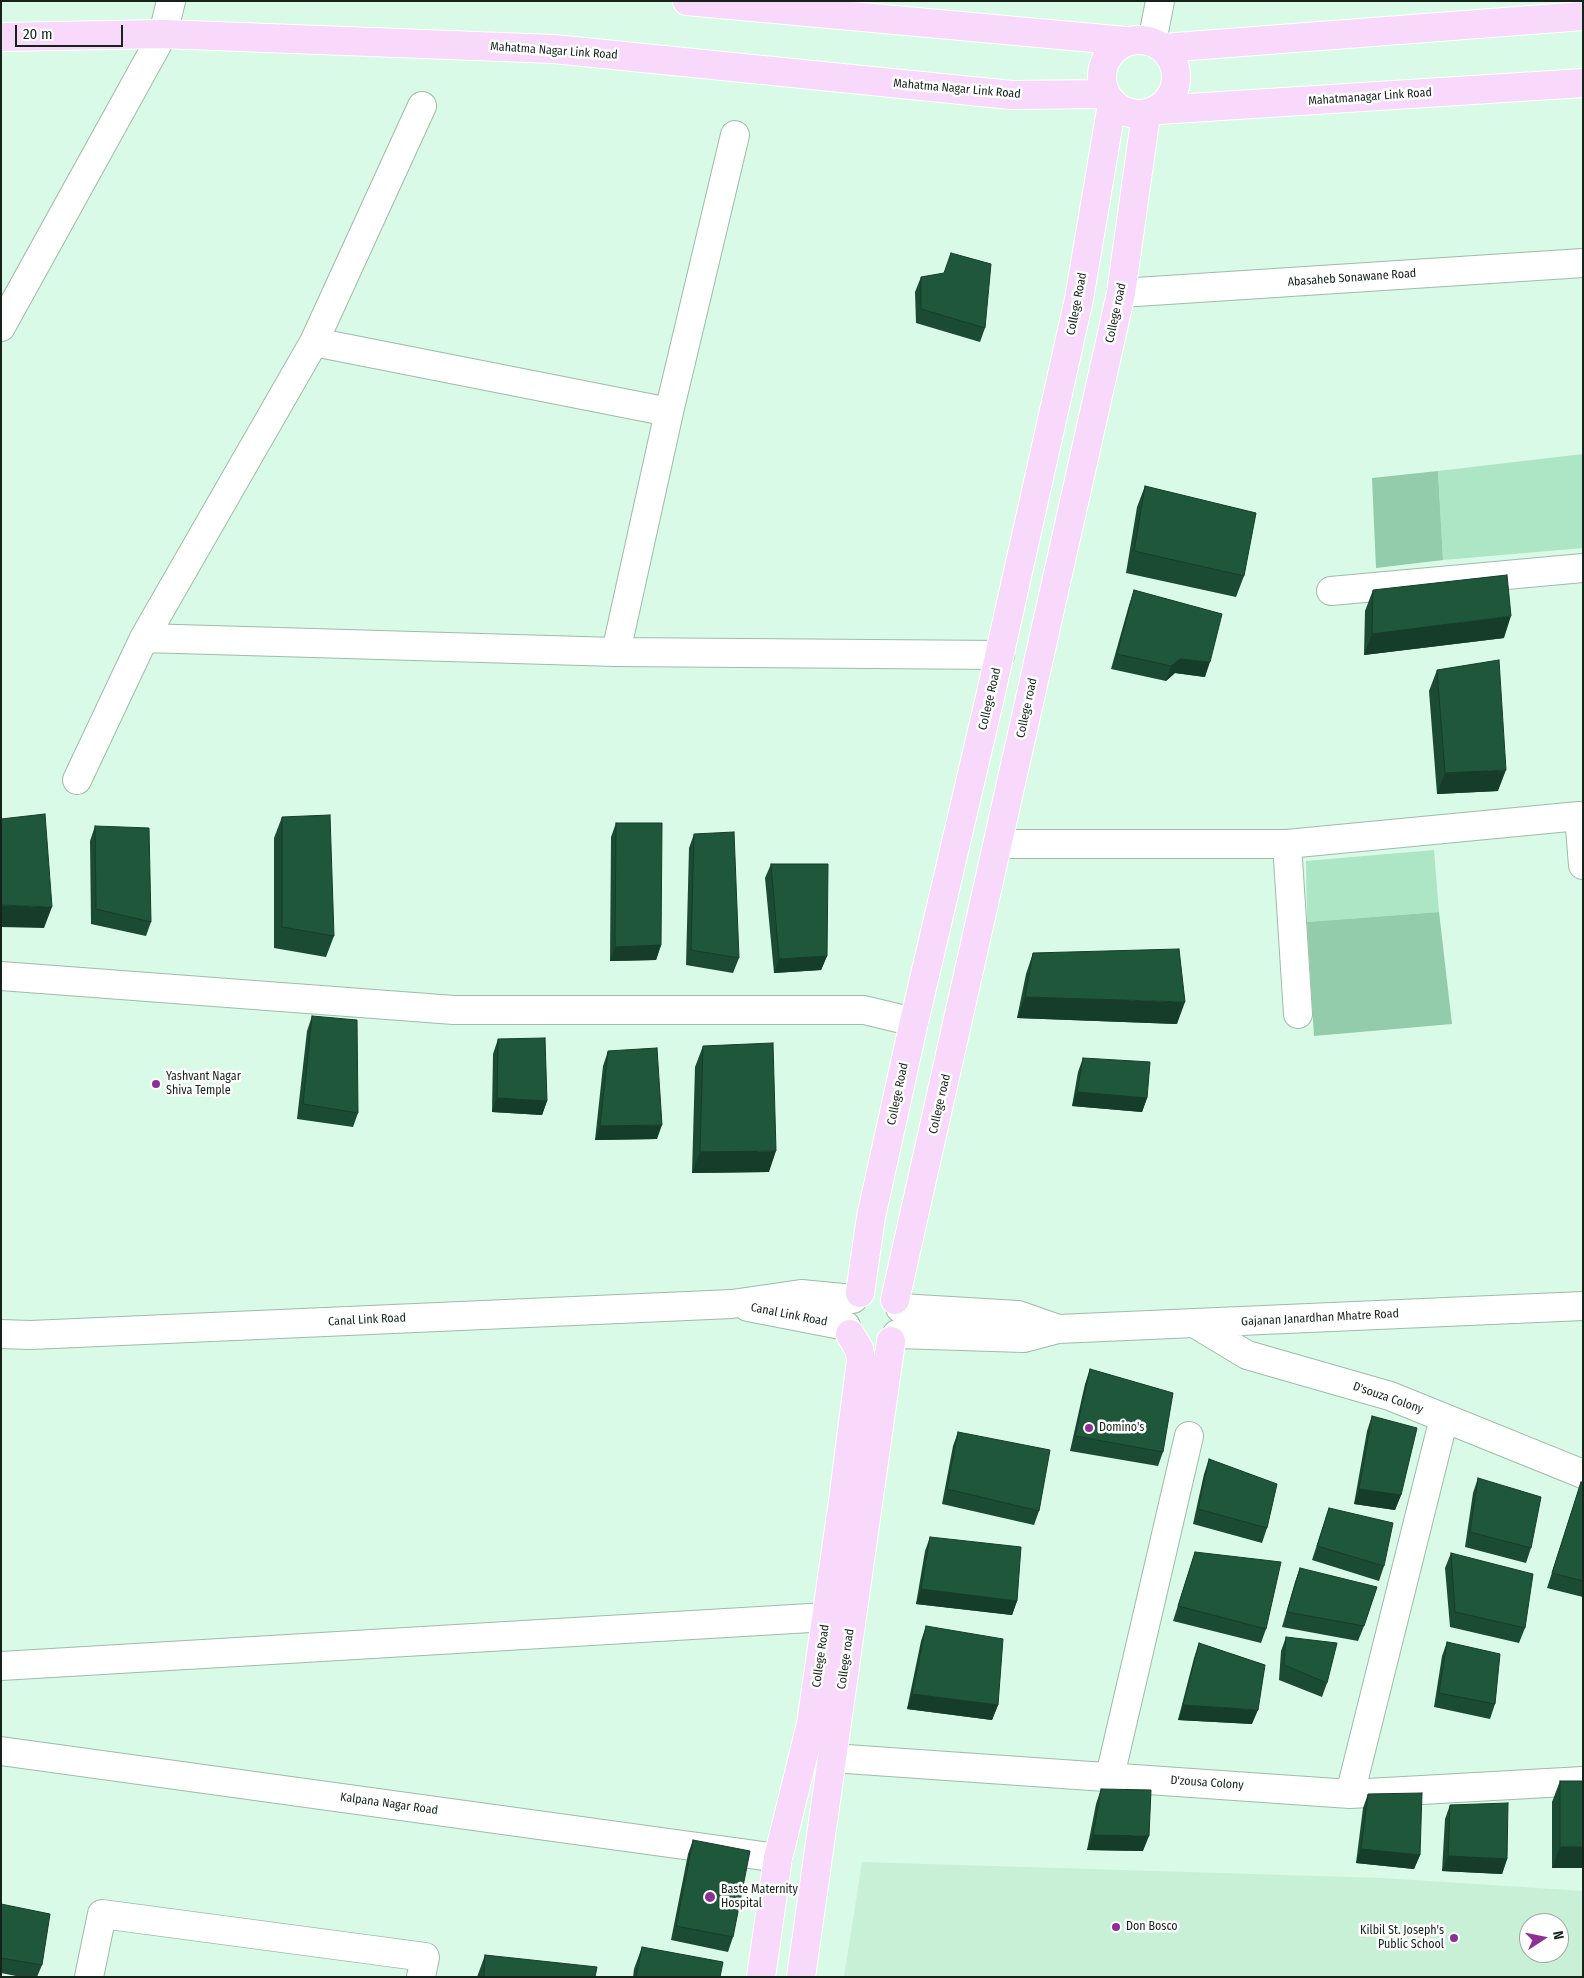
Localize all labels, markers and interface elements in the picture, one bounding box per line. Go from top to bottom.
scale bar [18,15,125,47]
text: 20 m [23,25,53,43]
street label: Mahatma Nagar Link Road [490,39,618,63]
street label: Mahatma Nagar Link Road [893,76,1021,102]
street label: Mahatmanagar Link Road [1308,85,1432,109]
street label: Abasaheb Sonawane Road [1287,266,1417,290]
street label: College Road [1064,271,1090,337]
street label: College road [1103,282,1129,344]
street label: College Road [976,666,1004,732]
street label: College road [1014,677,1040,739]
street label: College Road [884,1061,912,1127]
place label: Yashvant Nagar Shiva Temple [166,1070,241,1098]
street label: College road [926,1073,954,1135]
marker: Yashvant Nagar Shiva Temple [150,1078,162,1090]
street label: Canal Link Road [749,1301,829,1329]
street label: Gajanan Janardhan Mhatre Road [1241,1307,1399,1329]
street label: Canal Link Road [328,1311,406,1329]
street label: D'souza Colony [1351,1379,1425,1417]
place label: Domino's [1099,1421,1144,1435]
marker: Domino's [1083,1422,1095,1434]
street label: College Road [809,1624,833,1688]
street label: College road [835,1628,857,1690]
street label: D'zousa Colony [1170,1773,1244,1793]
street label: Kalpana Nagar Road [339,1790,439,1818]
place label: Baste Maternity Hospital [721,1883,798,1911]
marker: Baste Maternity Hospital [703,1890,717,1904]
north arrow [1519,1913,1569,1963]
place label: Don Bosco [1126,1920,1178,1934]
marker: Don Bosco [1110,1921,1122,1933]
place label: Kilbil St. Joseph's Public School [1360,1924,1444,1952]
text: N [1549,1929,1567,1941]
marker: Kilbil St. Joseph's Public School [1448,1932,1460,1944]

